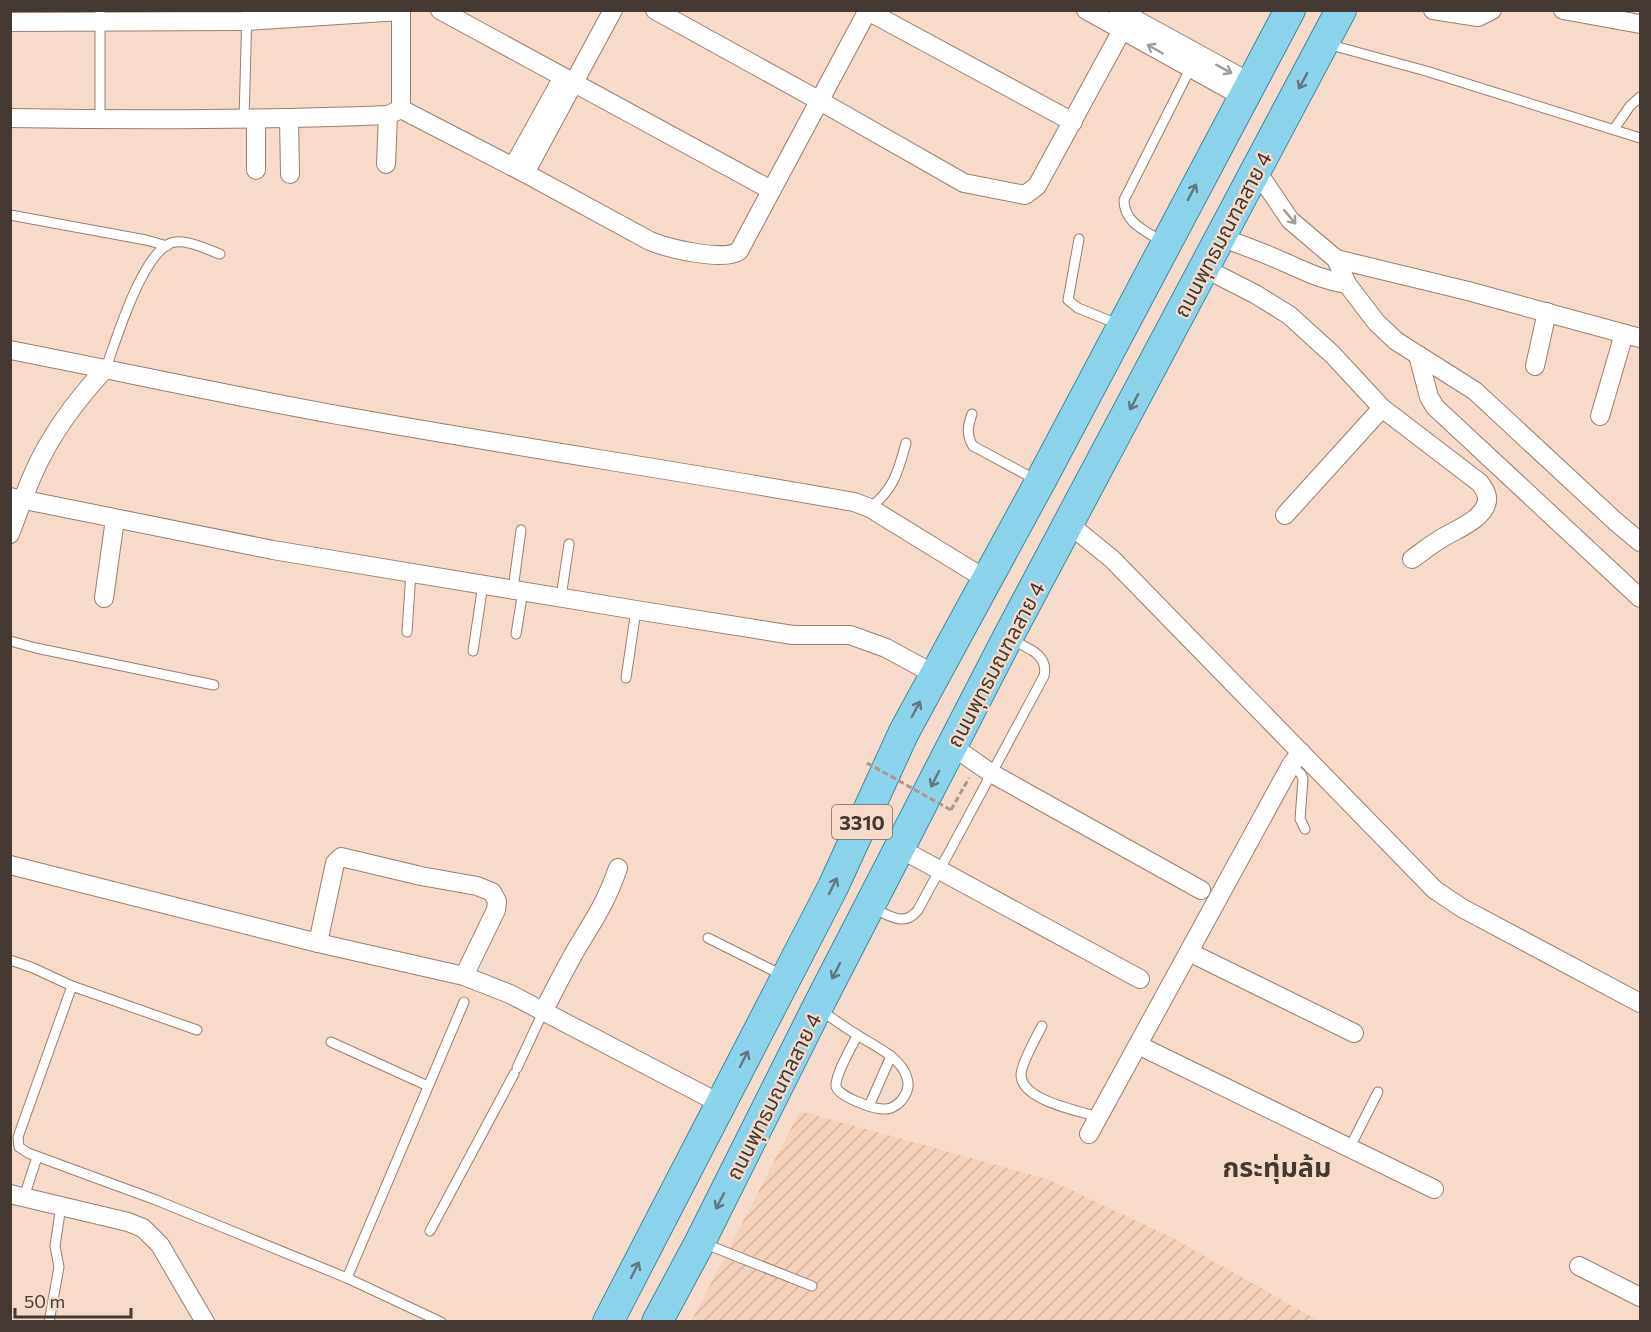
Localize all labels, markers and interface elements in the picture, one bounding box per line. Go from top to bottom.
one-way arrow [1147,43,1164,55]
one-way arrow [1215,64,1233,75]
one-way arrow [1297,71,1308,89]
street label: ถนนพุทธมณฑลสาย 4 [1168,147,1278,322]
one-way arrow [1186,184,1198,201]
one-way arrow [1283,209,1296,225]
one-way arrow [1128,393,1140,410]
street label: ถนนพุทธมณฑลสาย 4 [941,577,1051,752]
one-way arrow [911,701,922,719]
one-way arrow [929,769,940,787]
road number: 3310 [832,805,892,839]
one-way arrow [828,877,840,895]
one-way arrow [830,961,842,979]
street label: ถนนพุทธมณฑลสาย 4 [720,1008,828,1185]
one-way arrow [738,1051,750,1068]
district label: กระทุ่มล้ม [1223,1150,1331,1184]
one-way arrow [714,1192,726,1209]
one-way arrow [630,1261,641,1279]
scale bar [15,1281,130,1319]
text: 50 m [24,1290,65,1312]

